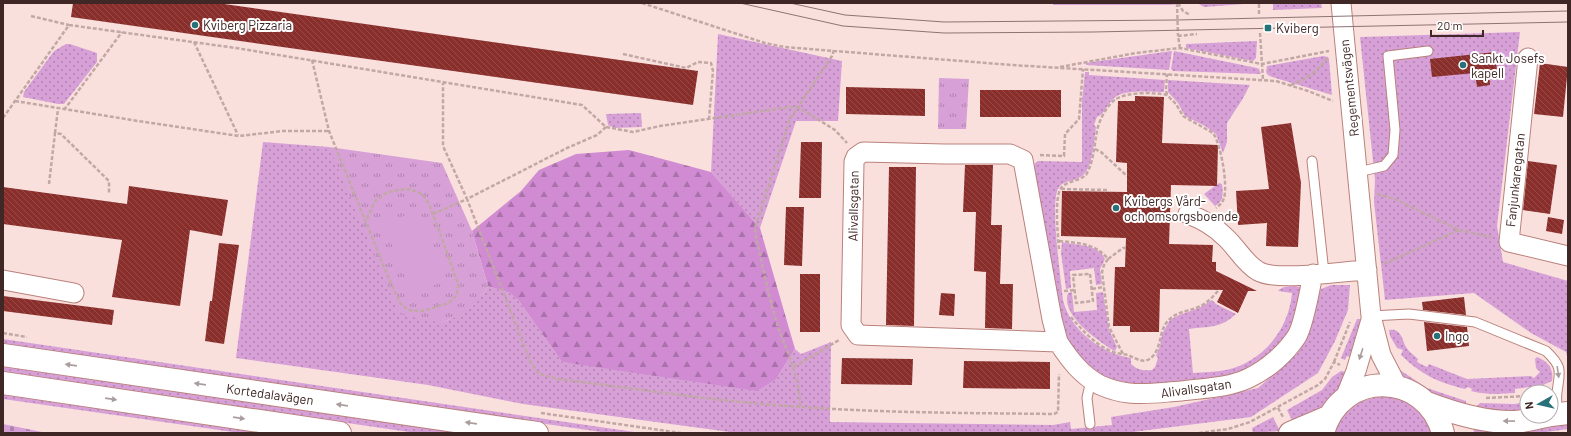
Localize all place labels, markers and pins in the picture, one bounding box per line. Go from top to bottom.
place label: Kviberg Pizzaria [203,17,292,33]
marker: Kviberg Pizzaria [190,20,200,30]
place label: Kviberg [1276,20,1319,36]
marker: Kviberg [1263,23,1273,33]
place label: Sankt Josefs kapell [1471,50,1544,81]
marker: Sankt Josefs kapell [1458,60,1468,70]
place label: Kvibergs Vård- och omsorgsboende [1124,193,1238,224]
marker: Kvibergs Vård- och omsorgsboende [1111,203,1121,213]
place label: Ingo [1445,328,1469,344]
marker: Ingo [1432,331,1442,341]

